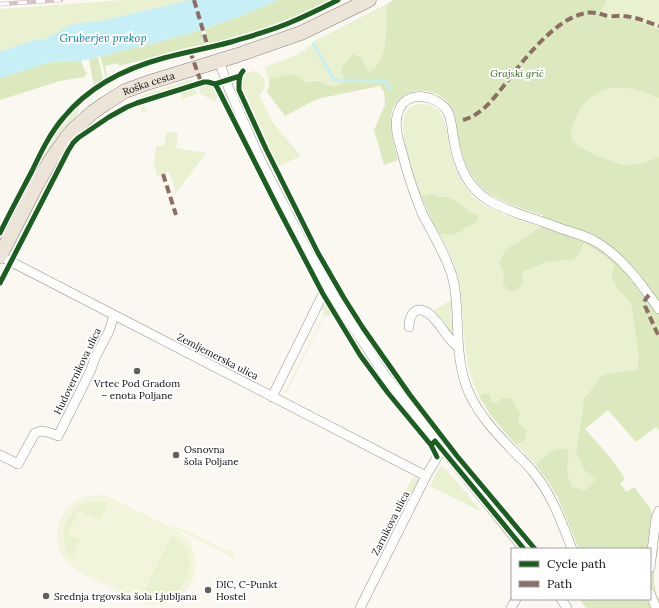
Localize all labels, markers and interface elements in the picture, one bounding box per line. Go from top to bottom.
water label: Gruberjev prekop [60,31,146,45]
park label: Grajski grič [490,67,544,80]
street label: Roška cesta [121,69,176,98]
street label: Hudovernikova ulica [51,326,104,417]
street label: Zemljemerska ulica [175,330,261,383]
marker: Vrtec Pod Gradom – enota Poljane [132,366,142,376]
place label: Vrtec Pod Gradom – enota Poljane [93,377,180,402]
place label: Osnovna šola Poljane [184,443,239,468]
marker: Osnovna šola Poljane [171,450,181,460]
street label: Zarnikova ulica [369,489,412,557]
legend [511,548,651,600]
text: Cycle path [547,556,606,571]
text: Path [547,576,572,591]
place label: DIC, C-Punkt Hostel [216,578,278,603]
marker: DIC, C-Punkt Hostel [203,585,213,595]
place label: Srednja trgovska šola Ljubljana [54,590,197,603]
marker: Srednja trgovska šola Ljubljana [41,591,51,601]

